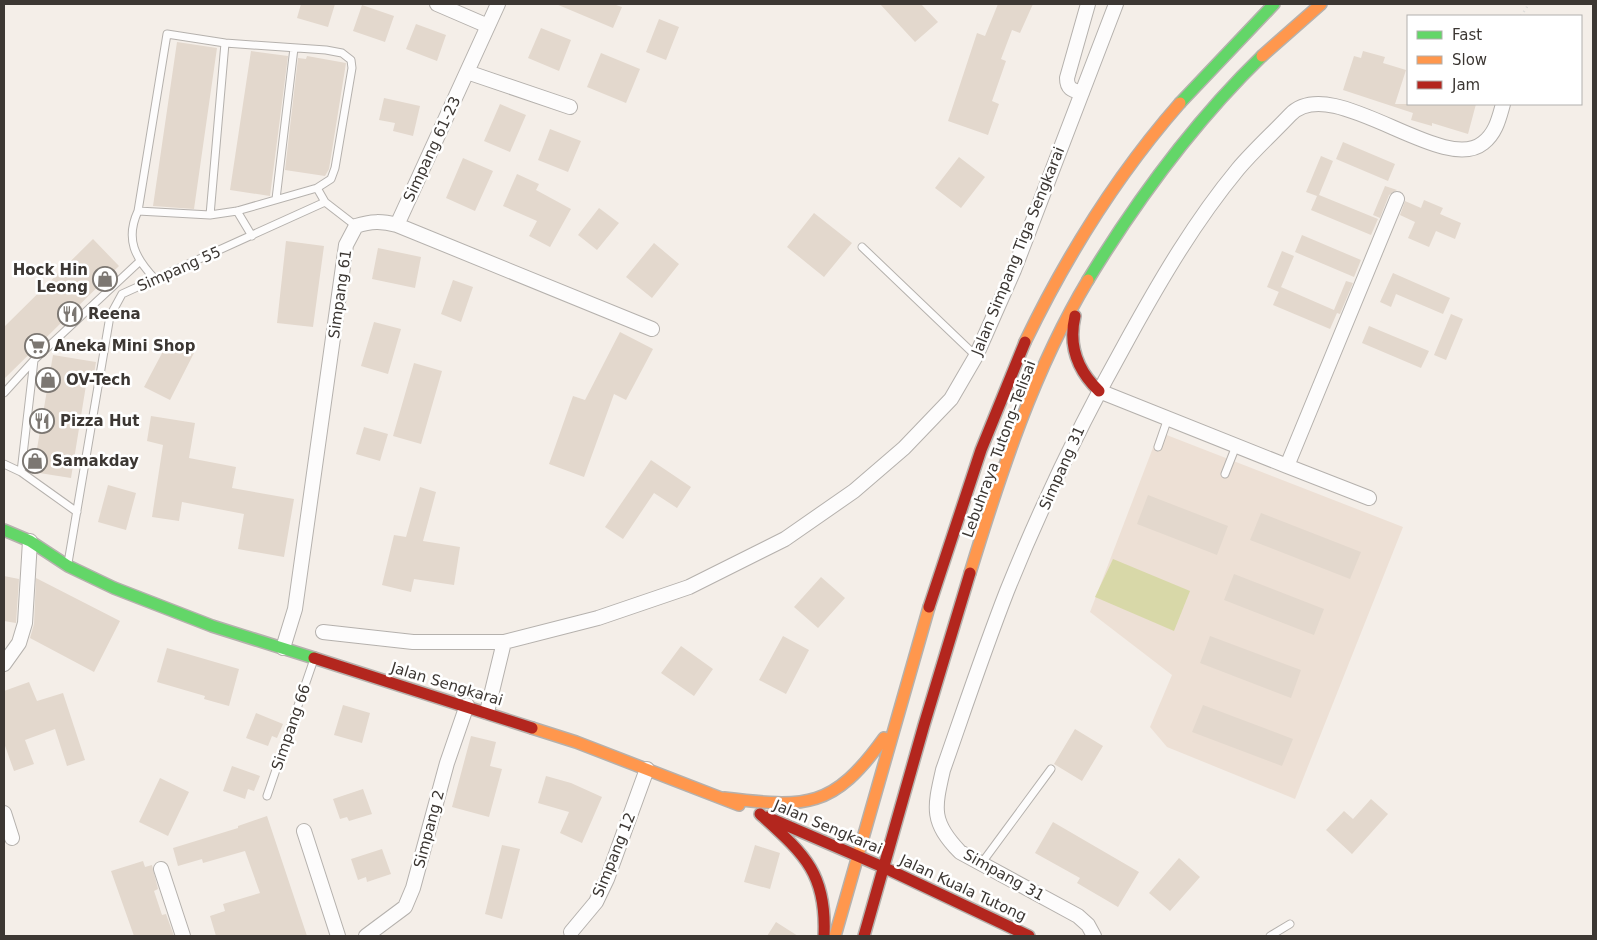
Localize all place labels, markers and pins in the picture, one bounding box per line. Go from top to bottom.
place label: Hock Hin Leong [13,261,88,296]
shop icon: Hock Hin Leong [92,266,118,292]
restaurant icon: Reena [57,301,83,327]
place label: Reena [88,305,141,323]
supermarket icon: Aneka Mini Shop [24,333,50,359]
place label: Aneka Mini Shop [54,337,196,355]
shop icon: OV-Tech [35,367,61,393]
place label: OV-Tech [66,371,131,389]
restaurant icon: Pizza Hut [29,408,55,434]
place label: Pizza Hut [60,412,139,430]
shop icon: Samakday [22,448,48,474]
place label: Samakday [52,452,139,470]

